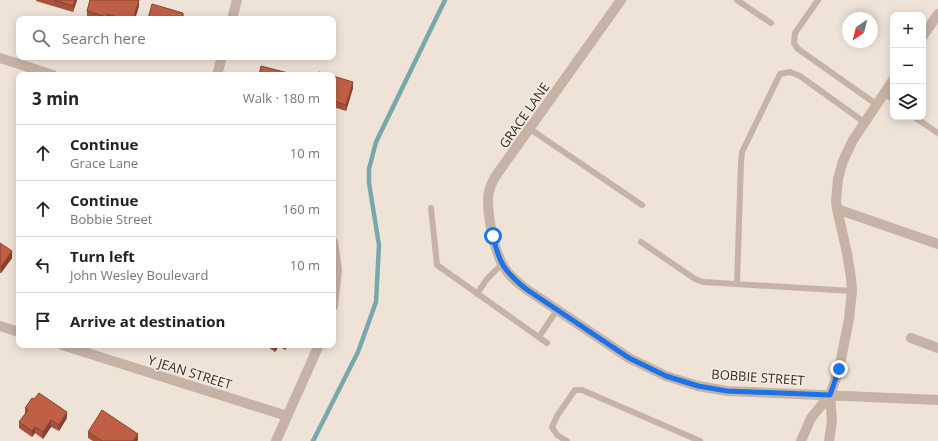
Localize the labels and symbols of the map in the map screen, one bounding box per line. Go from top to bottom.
north arrow [842,12,878,48]
street label: GRACE LANE [495,78,553,152]
route start [484,227,502,245]
street label: Y JEAN STREET [146,351,235,394]
route end [830,360,848,378]
street label: BOBBIE STREET [711,365,806,389]

